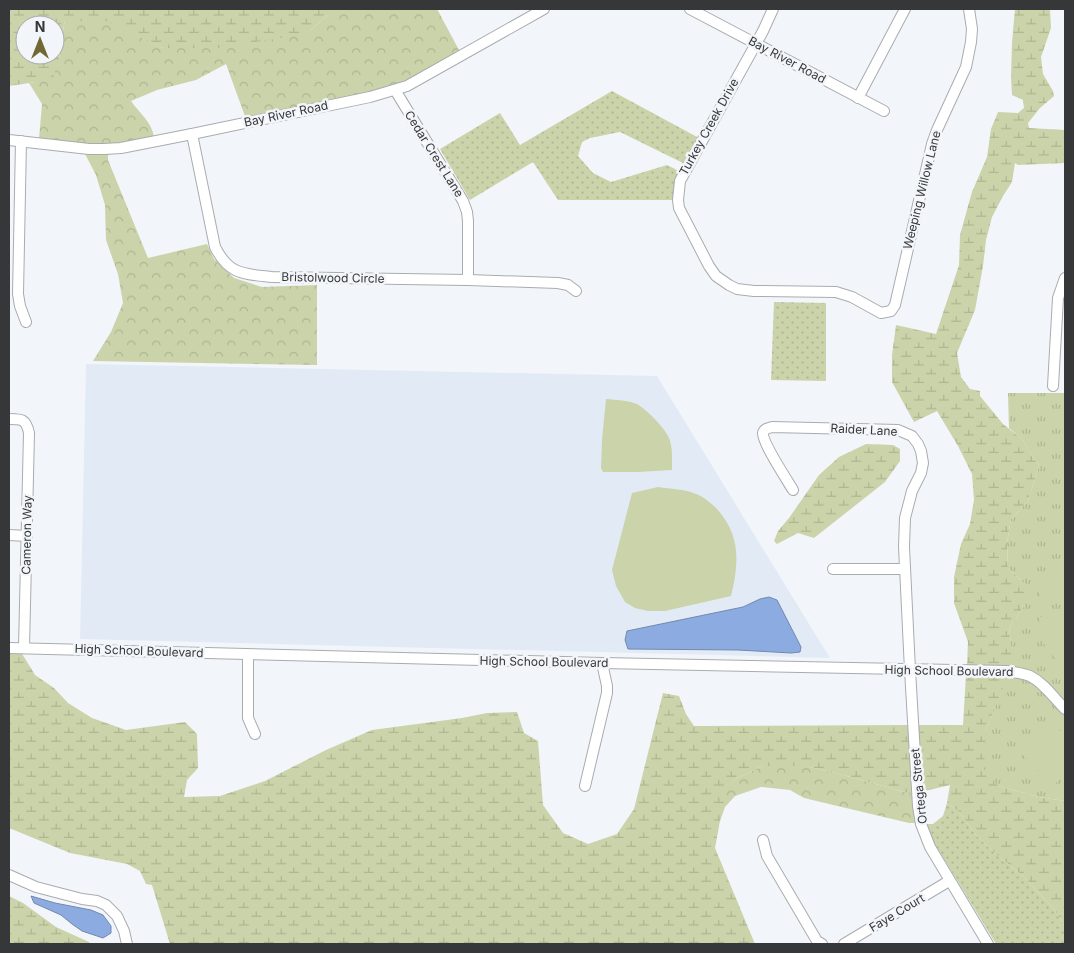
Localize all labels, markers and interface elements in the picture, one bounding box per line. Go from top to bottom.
north arrow [15,15,65,65]
text: N [35,18,45,35]
street label: Bay River Road [746,33,829,86]
street label: Turkey Creek Drive [676,76,741,178]
street label: Bay River Road [243,97,329,130]
street label: Cedar Crest Lane [402,108,467,200]
street label: Weeping Willow Lane [900,129,944,251]
street label: Bristolwood Circle [281,269,385,286]
street label: Raider Lane [830,420,898,439]
street label: Cameron Way [18,495,35,575]
street label: High School Boulevard [74,641,204,660]
street label: High School Boulevard [479,653,609,670]
street label: High School Boulevard [884,662,1014,679]
street label: Ortega Street [907,747,930,825]
street label: Faye Court [866,890,927,935]

